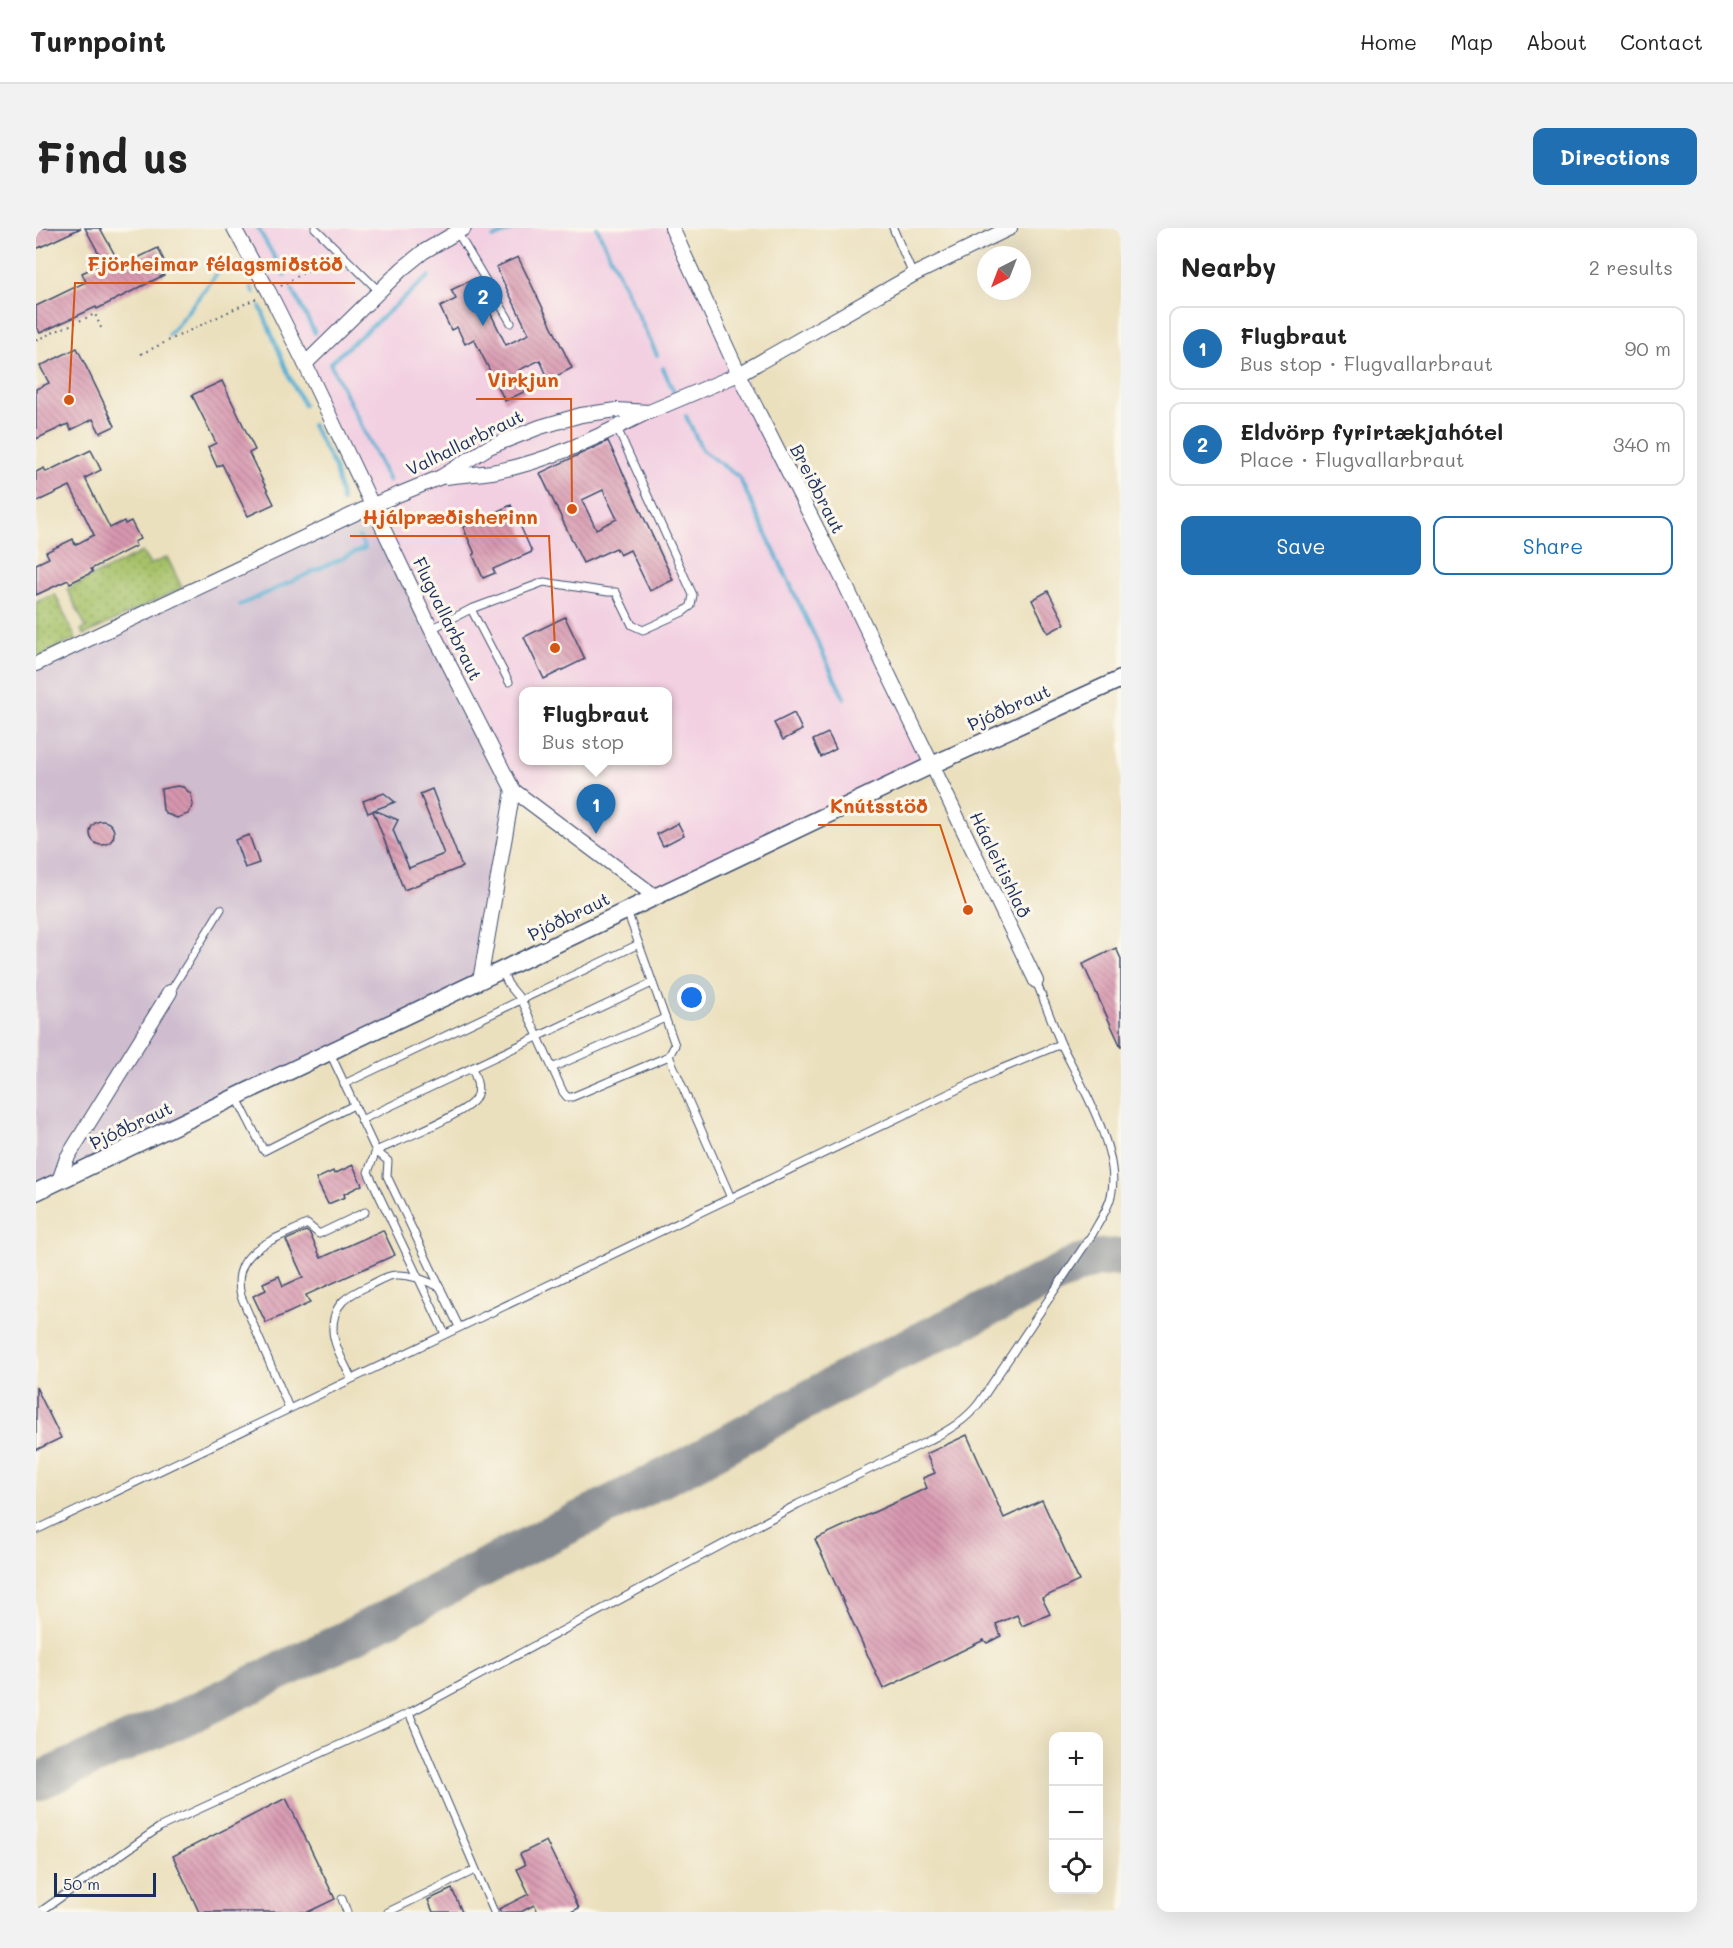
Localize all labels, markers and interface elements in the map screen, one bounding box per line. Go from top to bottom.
text: Turnpoint [30,23,166,59]
text: Home [1360,28,1417,55]
text: Map [1450,28,1493,55]
text: About [1526,28,1587,55]
text: Contact [1620,28,1703,55]
button: Directions [1533,128,1697,185]
text: Find us [36,129,188,184]
callout: Fjörheimar félagsmiðstöð [75,245,355,283]
north arrow [977,246,1031,300]
text: Fjörheimar félagsmiðstöð [87,250,343,276]
text: Nearby [1181,250,1276,284]
text: 2 results [1589,254,1673,280]
pin: 2 [464,276,502,326]
text: Flugbraut [1240,321,1347,350]
text: 1 [1198,335,1207,361]
text: 90 m [1625,335,1671,361]
text: Bus stop · Flugvallarbraut [1240,350,1493,376]
callout: Virkjun [476,361,571,399]
text: Virkjun [487,366,559,392]
street label: Valhallarbraut [402,403,527,481]
text: Eldvörp fyrirtækjahótel [1240,417,1503,446]
text: 2 [1197,431,1208,457]
text: 340 m [1613,431,1671,457]
street label: Breiðbraut [785,440,851,537]
text: Place · Flugvallarbraut [1240,446,1465,472]
callout: Hjálpræðisherinn [350,498,549,536]
text: Hjálpræðisherinn [362,503,538,529]
button: Save [1181,516,1421,575]
button: Share [1433,516,1673,575]
street label: Flugvallarbraut [408,553,488,684]
street label: Þjóðbraut [963,678,1054,736]
popup [519,687,672,765]
text: Flugbraut [542,699,649,728]
text: Bus stop [542,728,624,754]
pin: 1 [576,784,616,834]
callout: Knútsstöð [818,787,940,825]
text: Knútsstöð [830,792,928,818]
street label: Háaleitishlað [965,807,1037,922]
street label: Þjóðbraut [524,886,614,946]
your location [677,983,706,1012]
street label: Þjóðbraut [85,1096,176,1155]
map controls [1049,1732,1103,1894]
button: + [1049,1732,1103,1786]
button: − [1049,1786,1103,1840]
button: locate [1049,1840,1103,1894]
scale bar [54,1870,156,1898]
text: 50 m [63,1873,100,1894]

